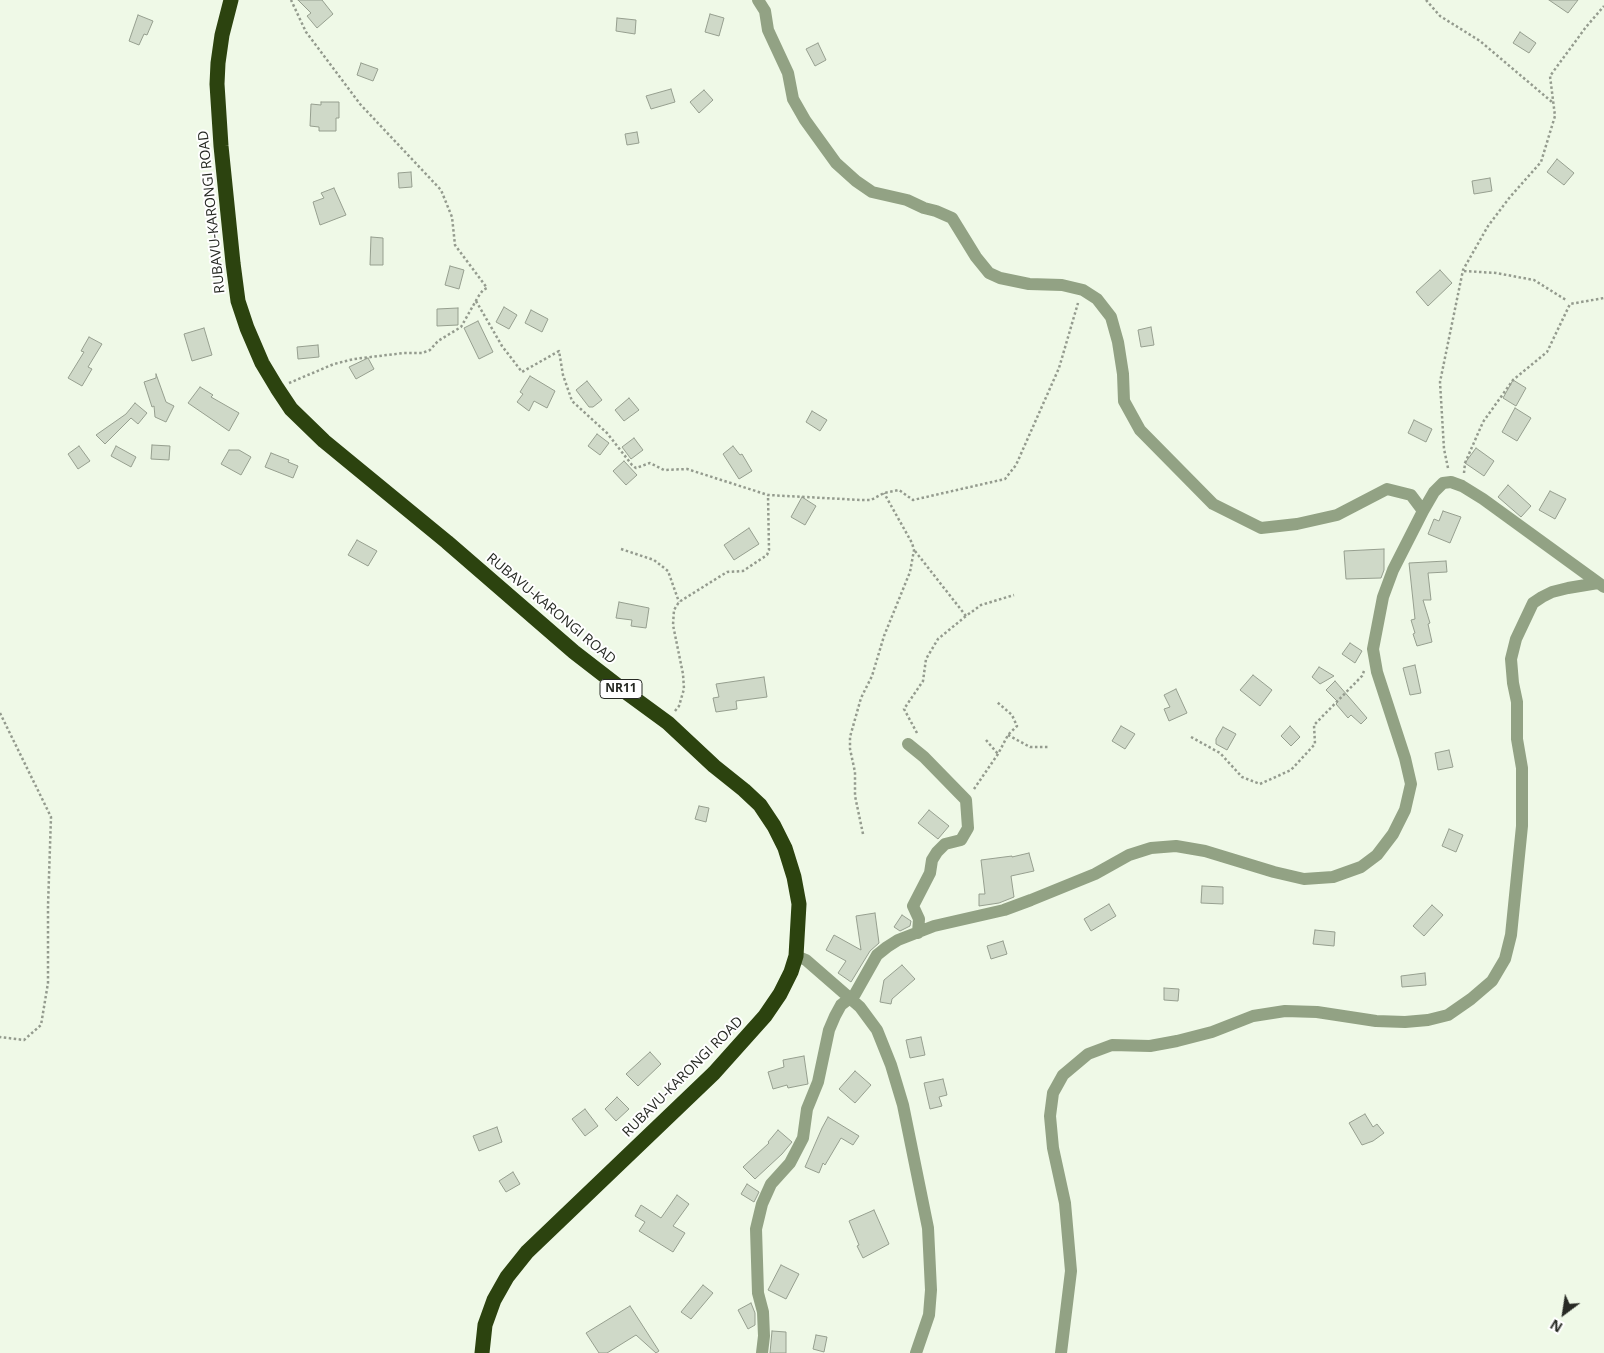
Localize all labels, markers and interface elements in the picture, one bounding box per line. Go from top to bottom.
street label: RUBAVU-KARONGI ROAD [195,130,229,294]
street label: RUBAVU-KARONGI ROAD [483,550,619,668]
road number: NR11 [600,680,642,699]
street label: RUBAVU-KARONGI ROAD [619,1013,747,1141]
north arrow [1539,1288,1589,1338]
text: N [1546,1315,1566,1337]

